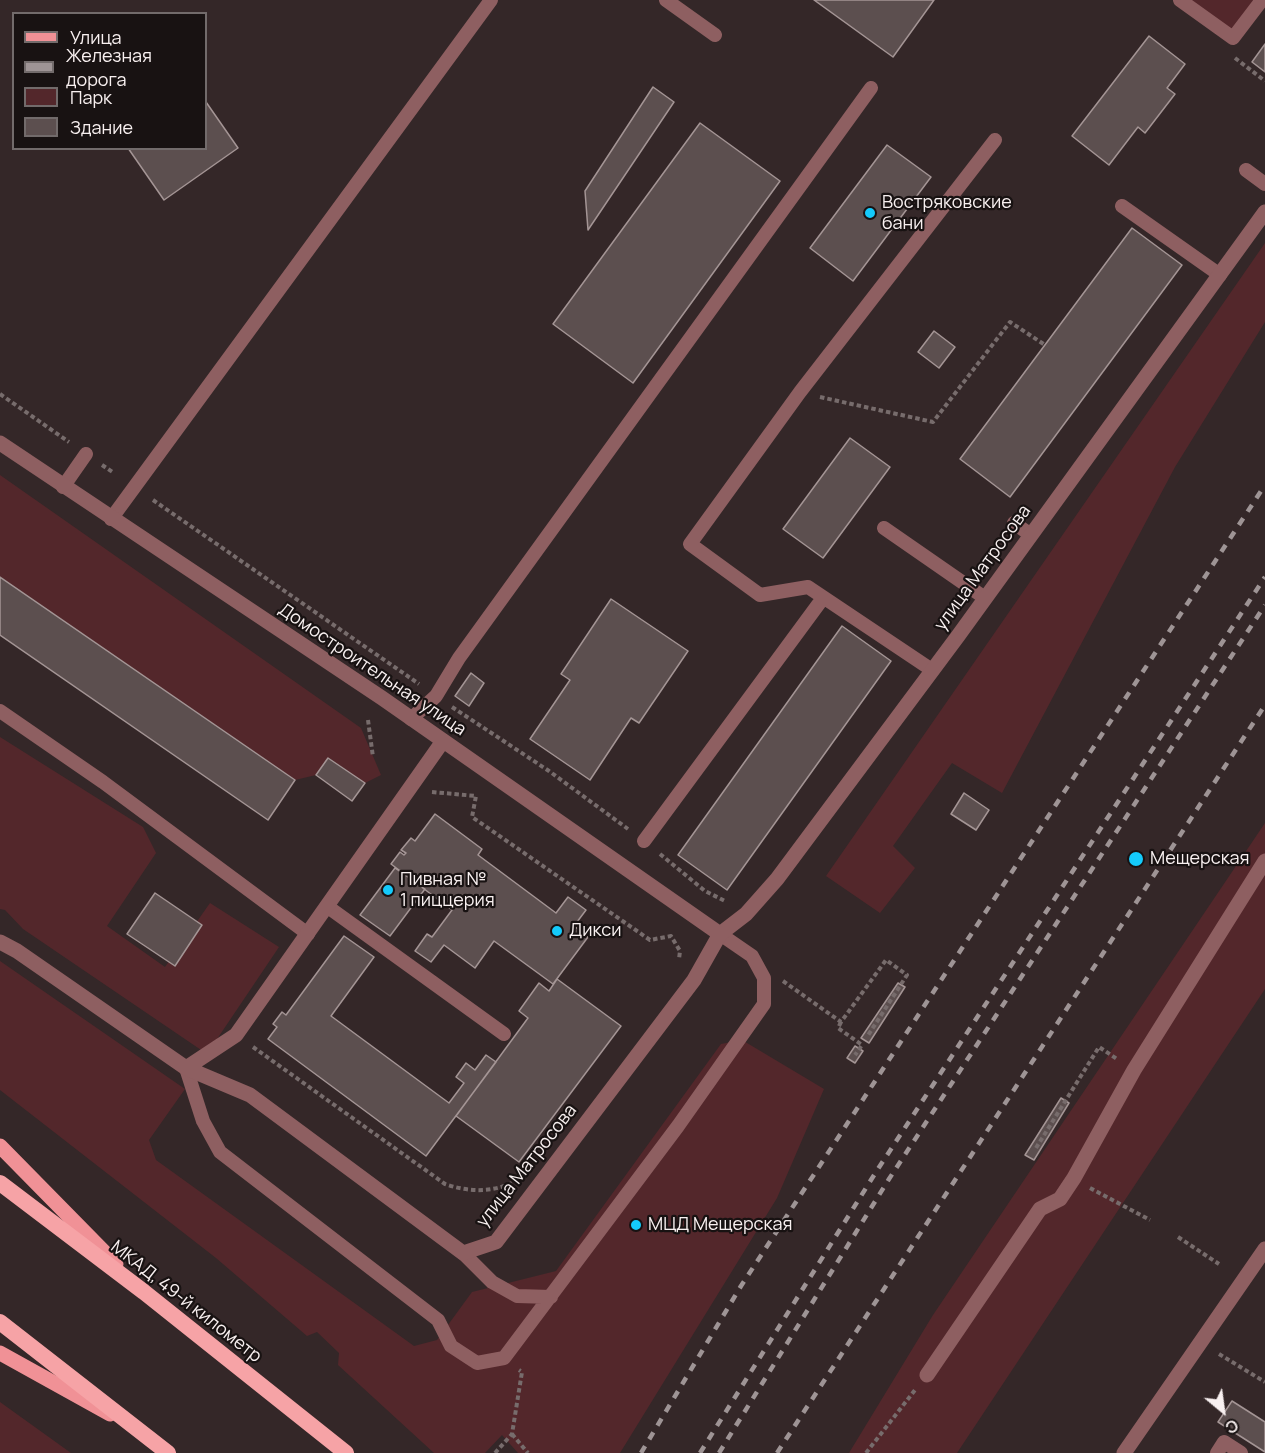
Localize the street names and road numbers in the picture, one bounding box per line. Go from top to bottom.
street label: улица Матросова [930,501,1036,635]
street label: Домостроительная улица [274,599,470,741]
street label: улица Матросова [472,1100,582,1232]
street label: МКАД, 49-й километр [106,1236,266,1368]

